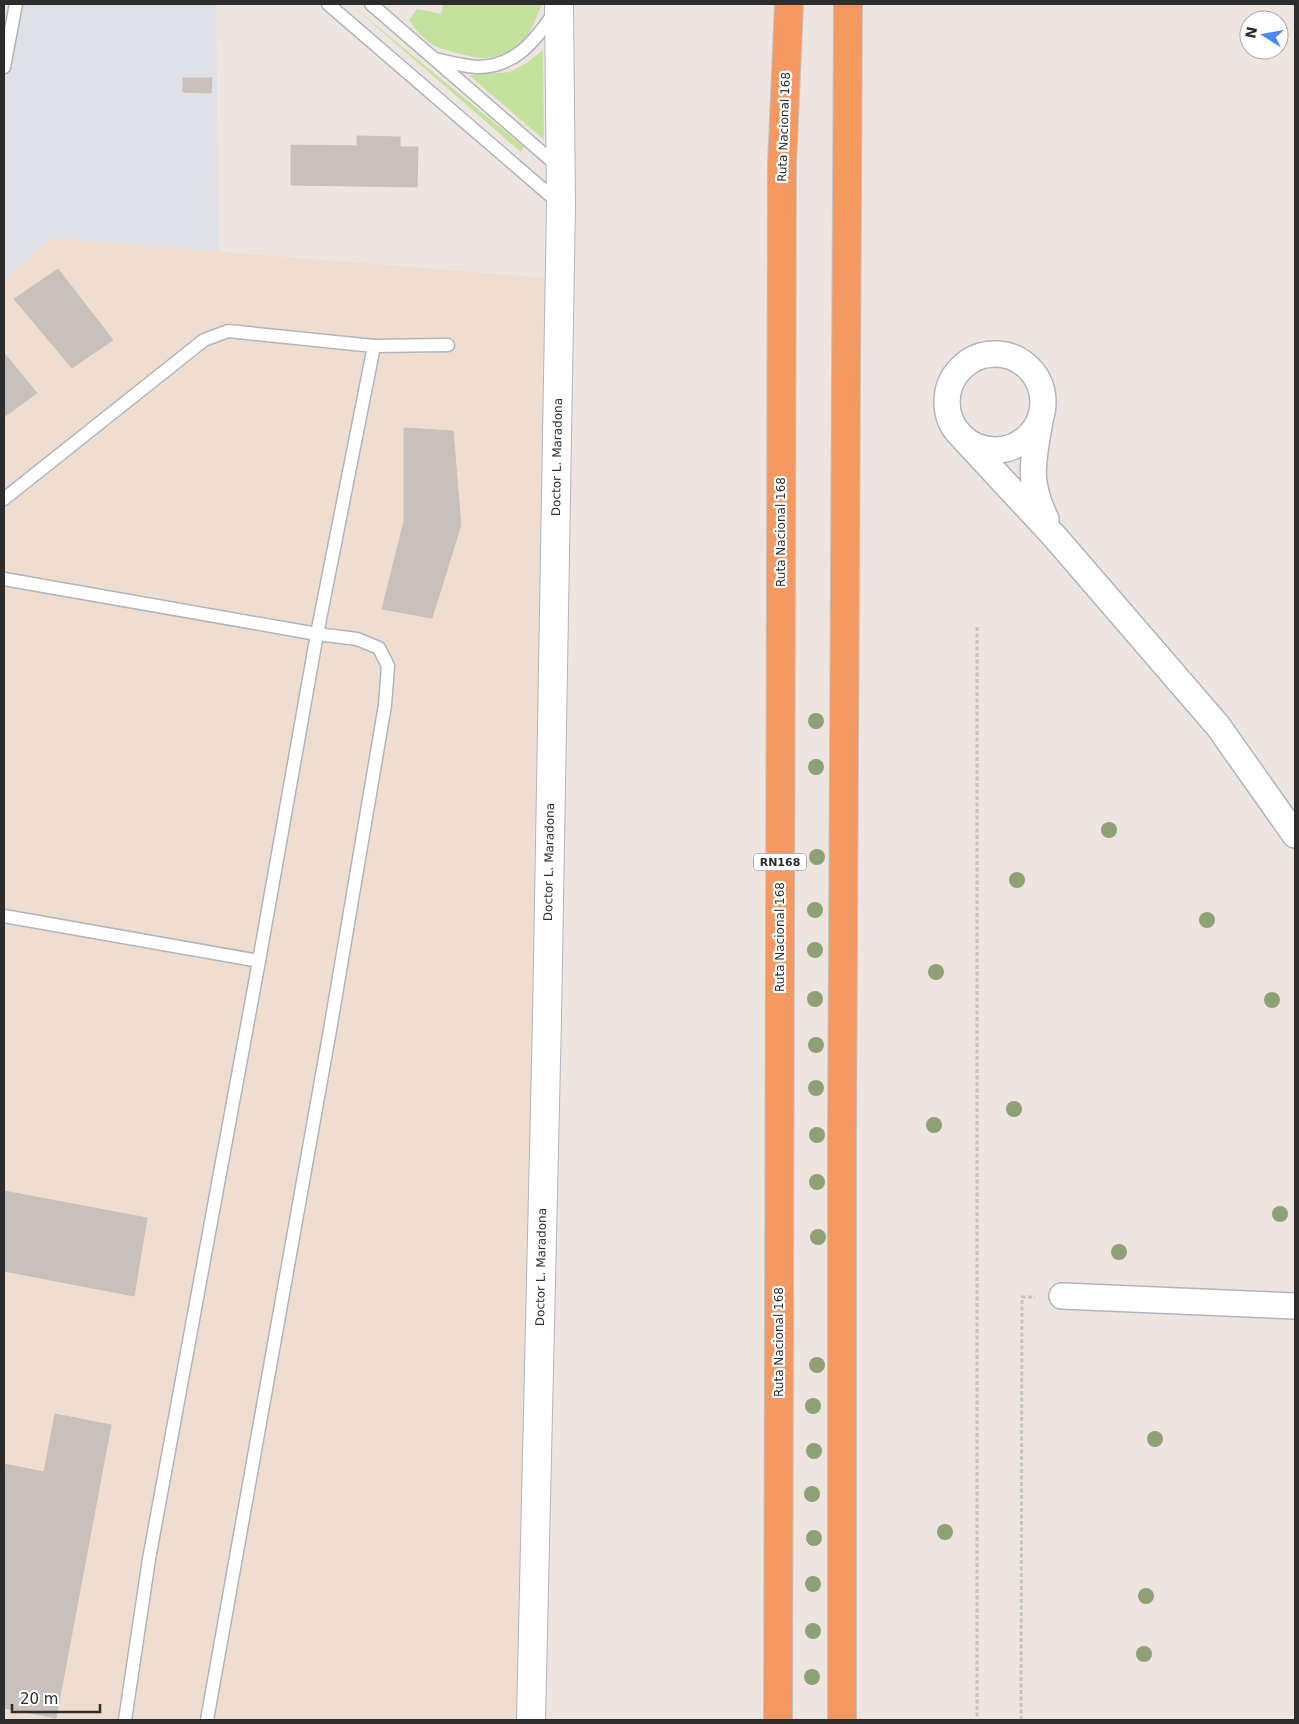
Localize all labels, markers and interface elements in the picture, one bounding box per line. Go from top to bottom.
north arrow [1239,10,1289,60]
text: N [1242,25,1260,40]
street label: Ruta Nacional 168 [775,72,793,182]
street label: Doctor L. Maradona [549,398,565,516]
street label: Ruta Nacional 168 [774,477,788,587]
street label: Doctor L. Maradona [541,803,557,921]
road number: RN168 [754,854,806,870]
street label: Ruta Nacional 168 [773,882,787,992]
street label: Doctor L. Maradona [533,1208,549,1326]
street label: Ruta Nacional 168 [772,1287,786,1397]
scale bar [12,1682,100,1714]
text: 20 m [20,1690,58,1708]

